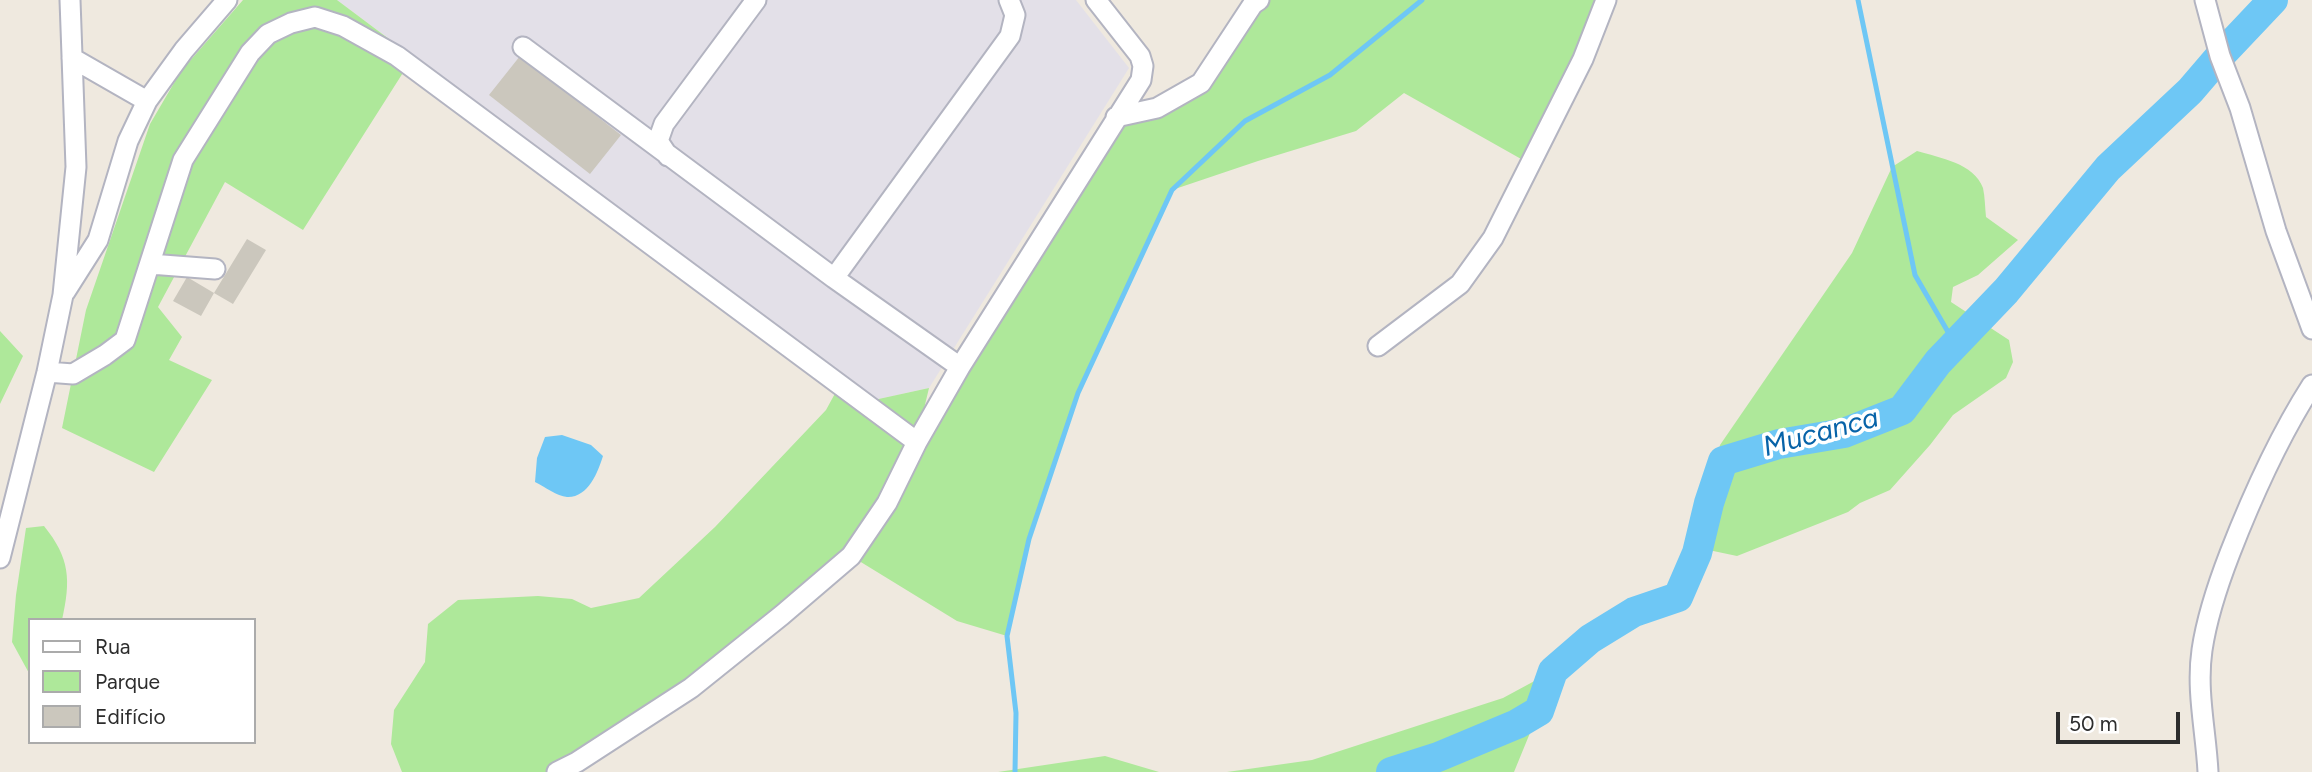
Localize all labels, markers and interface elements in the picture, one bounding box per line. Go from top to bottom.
water label: Mucanca [1760,401,1882,465]
legend [28,618,256,744]
text: Rua [95,634,131,659]
text: Parque [95,669,160,694]
scale bar [2060,698,2184,742]
text: Edifício [95,704,166,729]
text: 50 m [2069,711,2118,736]

